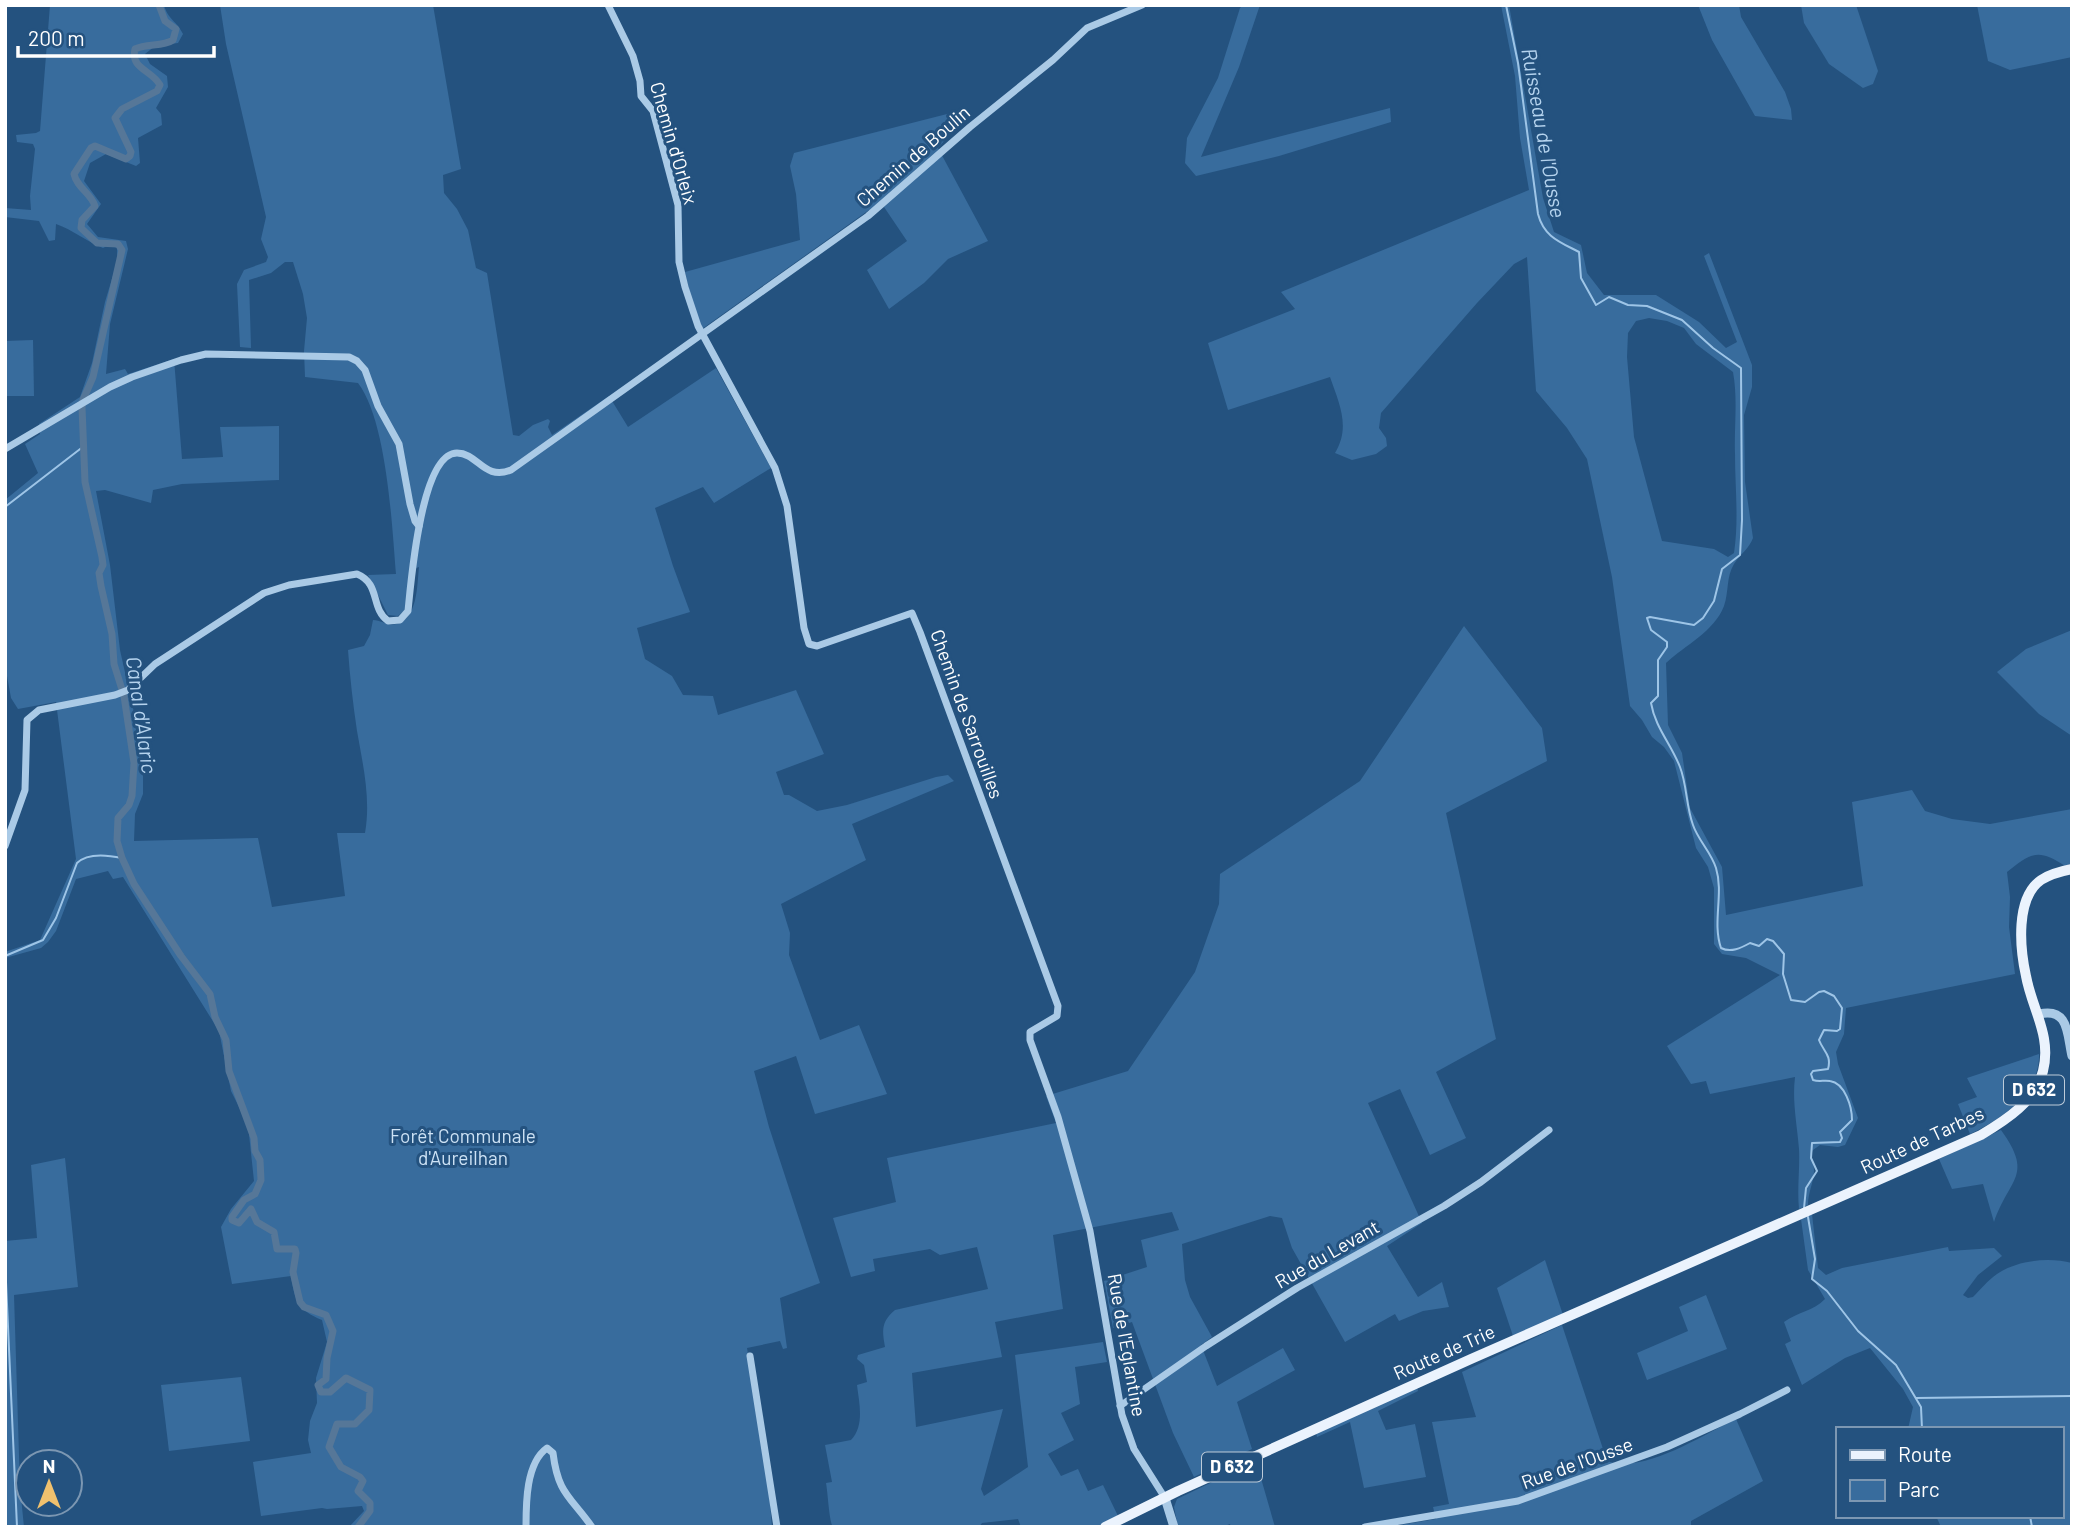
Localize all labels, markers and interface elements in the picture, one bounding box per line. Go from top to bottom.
scale bar [18,14,214,58]
text: 200 m [28,25,85,50]
water label: Ruisseau de l'Ousse [1517,46,1572,220]
street label: Chemin d'Orleix [646,79,703,207]
street label: Chemin de Boulin [851,100,974,211]
street label: Chemin de Sarrouilles [926,626,1009,802]
water label: Canal d'Alaric [122,655,163,775]
road number: D 632 [2004,1076,2064,1105]
street label: Route de Tarbes [1856,1101,1987,1178]
park label: Forêt Communale d'Aureilhan [390,1124,536,1169]
street label: Rue du Levant [1271,1214,1383,1293]
street label: Rue de l'Eglantine [1104,1272,1151,1418]
street label: Route de Trie [1389,1319,1498,1384]
legend [1836,1427,2063,1518]
street label: Rue de l'Ousse [1518,1432,1636,1493]
text: Route [1898,1441,1952,1466]
north arrow [14,1448,84,1518]
road number: D 632 [1202,1452,1262,1482]
text: N [43,1454,55,1477]
text: Parc [1898,1476,1940,1501]

